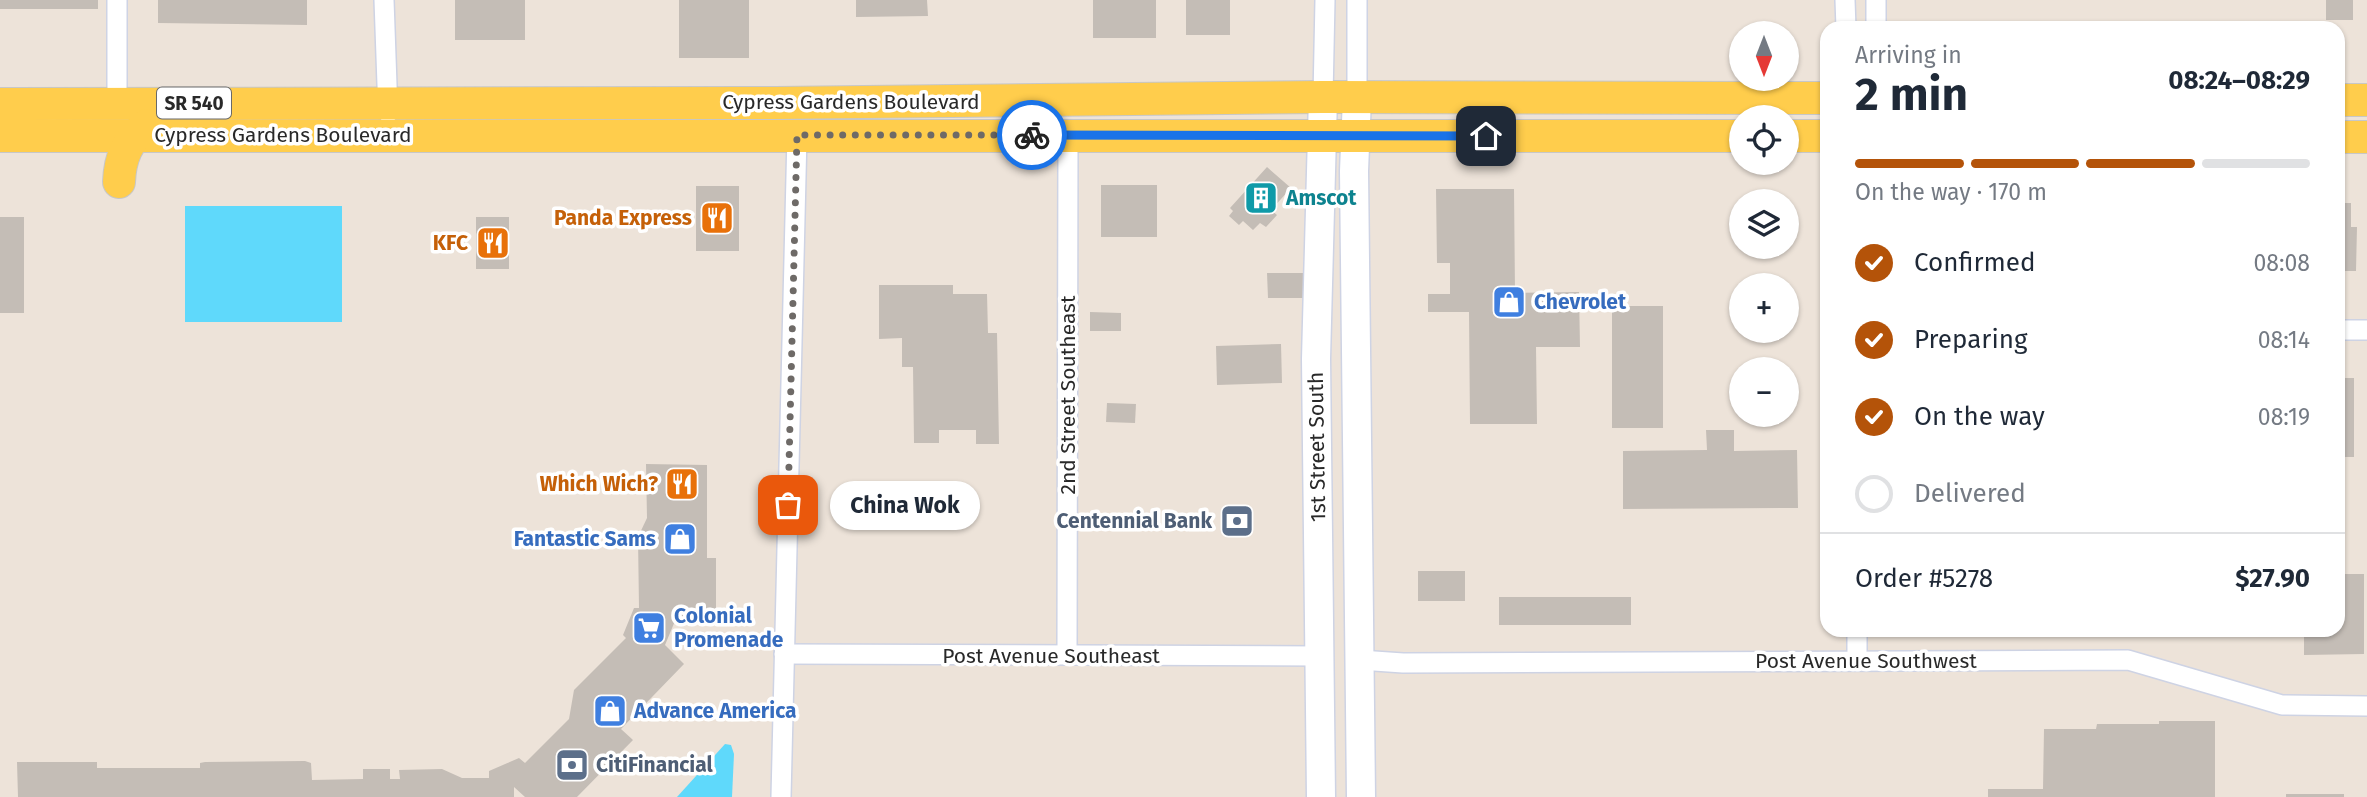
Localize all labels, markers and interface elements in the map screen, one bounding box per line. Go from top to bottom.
north arrow [1729,21,1799,91]
map controls [1729,21,1799,427]
text: Arriving in [1855,41,1962,69]
text: 08:24–08:29 [2168,65,2310,96]
text: 2 min [1855,67,1968,122]
road number: SR 540 [157,88,231,118]
street label: Cypress Gardens Boulevard [722,89,980,115]
courier [997,100,1067,170]
button: locate [1729,105,1799,175]
pin [1456,106,1516,166]
icon: bike [1013,116,1051,154]
icon: home [1467,117,1505,155]
street label: Cypress Gardens Boulevard [154,122,412,148]
text: On the way · 170 m [1855,178,2047,206]
building icon: Amscot [1242,179,1280,217]
place label: Amscot [1285,185,1357,211]
button: layers [1729,189,1799,259]
restaurant icon: Panda Express [698,199,736,237]
place label: Panda Express [554,205,692,231]
restaurant icon: KFC [474,224,512,262]
place label: KFC [433,230,468,256]
icon: check [1855,244,1893,282]
text: Confirmed [1914,247,2035,278]
text: 08:08 [2253,249,2310,277]
button: + [1729,273,1799,343]
shop icon: Chevrolet [1490,283,1528,321]
place label: Chevrolet [1534,289,1627,315]
street label: 2nd Street Southeast [1055,295,1081,495]
icon: check [1855,321,1893,359]
text: Preparing [1914,324,2027,355]
text: 08:14 [2258,326,2310,354]
button: − [1729,357,1799,427]
street label: 1st Street South [1303,372,1331,522]
icon: check [1855,398,1893,436]
text: On the way [1914,401,2045,432]
text: 08:19 [2258,403,2310,431]
restaurant icon: Which Wich? [663,465,701,503]
place label: Which Wich? [540,471,658,497]
pin [758,475,818,535]
text: Delivered [1914,478,2026,509]
callout: China Wok [830,480,980,530]
icon: bag [769,486,807,524]
text: China Wok [850,491,960,519]
bank icon: Centennial Bank [1218,502,1256,540]
place label: Centennial Bank [1056,508,1212,534]
shop icon: Fantastic Sams [661,520,699,558]
place label: Fantastic Sams [514,526,656,552]
text: Order #5278 [1855,563,1993,594]
text: $27.90 [2235,563,2310,594]
place label: Colonial Promenade [674,603,784,653]
supermarket icon: Colonial Promenade [630,609,668,647]
street label: Post Avenue Southeast [942,643,1160,669]
street label: Post Avenue Southwest [1755,648,1977,674]
shop icon: Advance America [591,692,629,730]
place label: Advance America [633,698,797,724]
bank icon: CitiFinancial [553,746,591,784]
place label: CitiFinancial [596,752,714,778]

